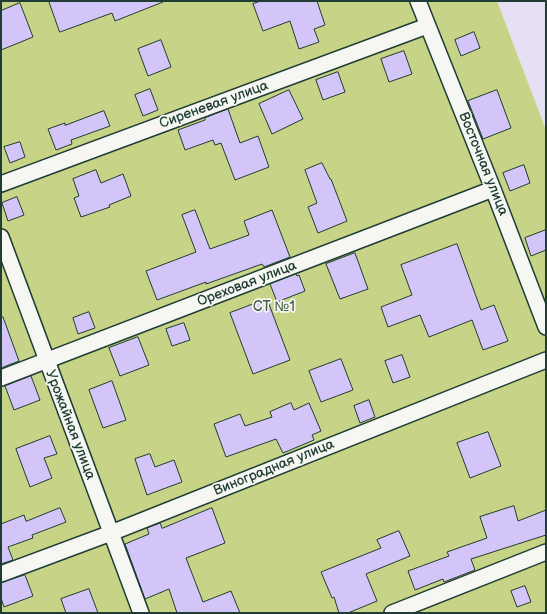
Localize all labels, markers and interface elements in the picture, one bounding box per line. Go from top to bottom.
street label: Сиреневая улица [157,78,271,132]
street label: Восточная улица [455,110,511,218]
street label: Ореховая улица [195,257,299,311]
park label: СТ №1 [253,299,295,315]
street label: Урожайная улица [41,368,99,482]
street label: Виноградная улица [211,436,337,500]

